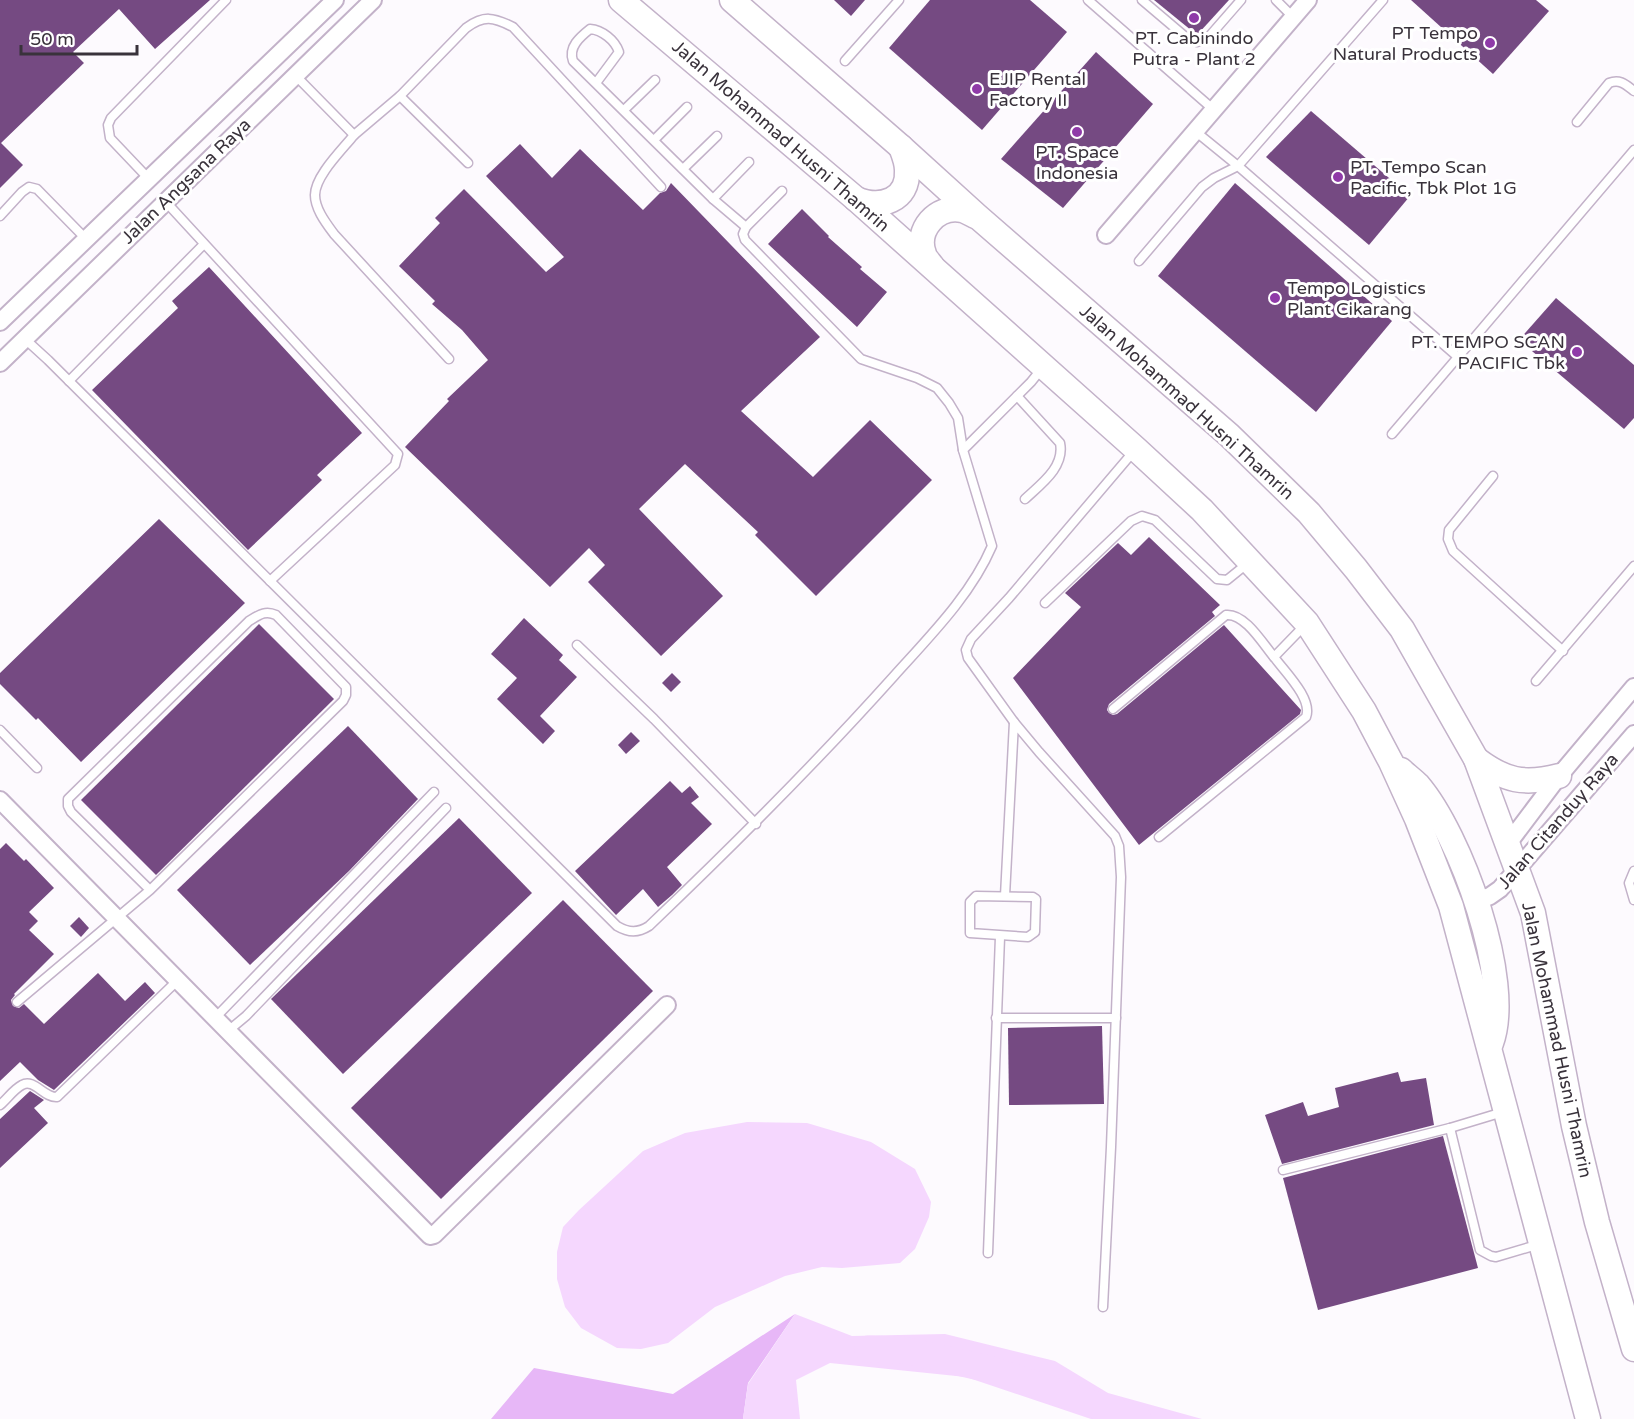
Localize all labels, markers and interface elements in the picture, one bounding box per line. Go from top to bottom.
marker: PT. Cabinindo Putra - Plant 2 [1187,11,1201,25]
scale bar [21,18,136,56]
place label: PT Tempo Natural Products [1333,22,1478,65]
place label: PT. Cabinindo Putra - Plant 2 [1132,27,1256,70]
text: 50 m [30,28,74,50]
street label: Jalan Mohammad Husni Thamrin [668,36,894,236]
marker: PT Tempo Natural Products [1483,36,1497,50]
place label: EJIP Rental Factory II [989,68,1086,111]
marker: EJIP Rental Factory II [970,82,984,96]
street label: Jalan Angsana Raya [117,114,255,248]
marker: PT. Space Indonesia [1070,125,1084,139]
place label: PT. Space Indonesia [1035,141,1119,184]
place label: PT. Tempo Scan Pacific, Tbk Plot 1G [1350,156,1517,199]
marker: PT. Tempo Scan Pacific, Tbk Plot 1G [1331,170,1345,184]
place label: Tempo Logistics Plant Cikarang [1287,277,1426,320]
marker: Tempo Logistics Plant Cikarang [1268,291,1282,305]
street label: Jalan Mohammad Husni Thamrin [1075,300,1299,504]
place label: PT. TEMPO SCAN PACIFIC Tbk [1411,331,1565,374]
marker: PT. TEMPO SCAN PACIFIC Tbk [1570,345,1584,359]
street label: Jalan Citanduy Raya [1493,749,1623,893]
street label: Jalan Mohammad Husni Thamrin [1517,900,1597,1180]

